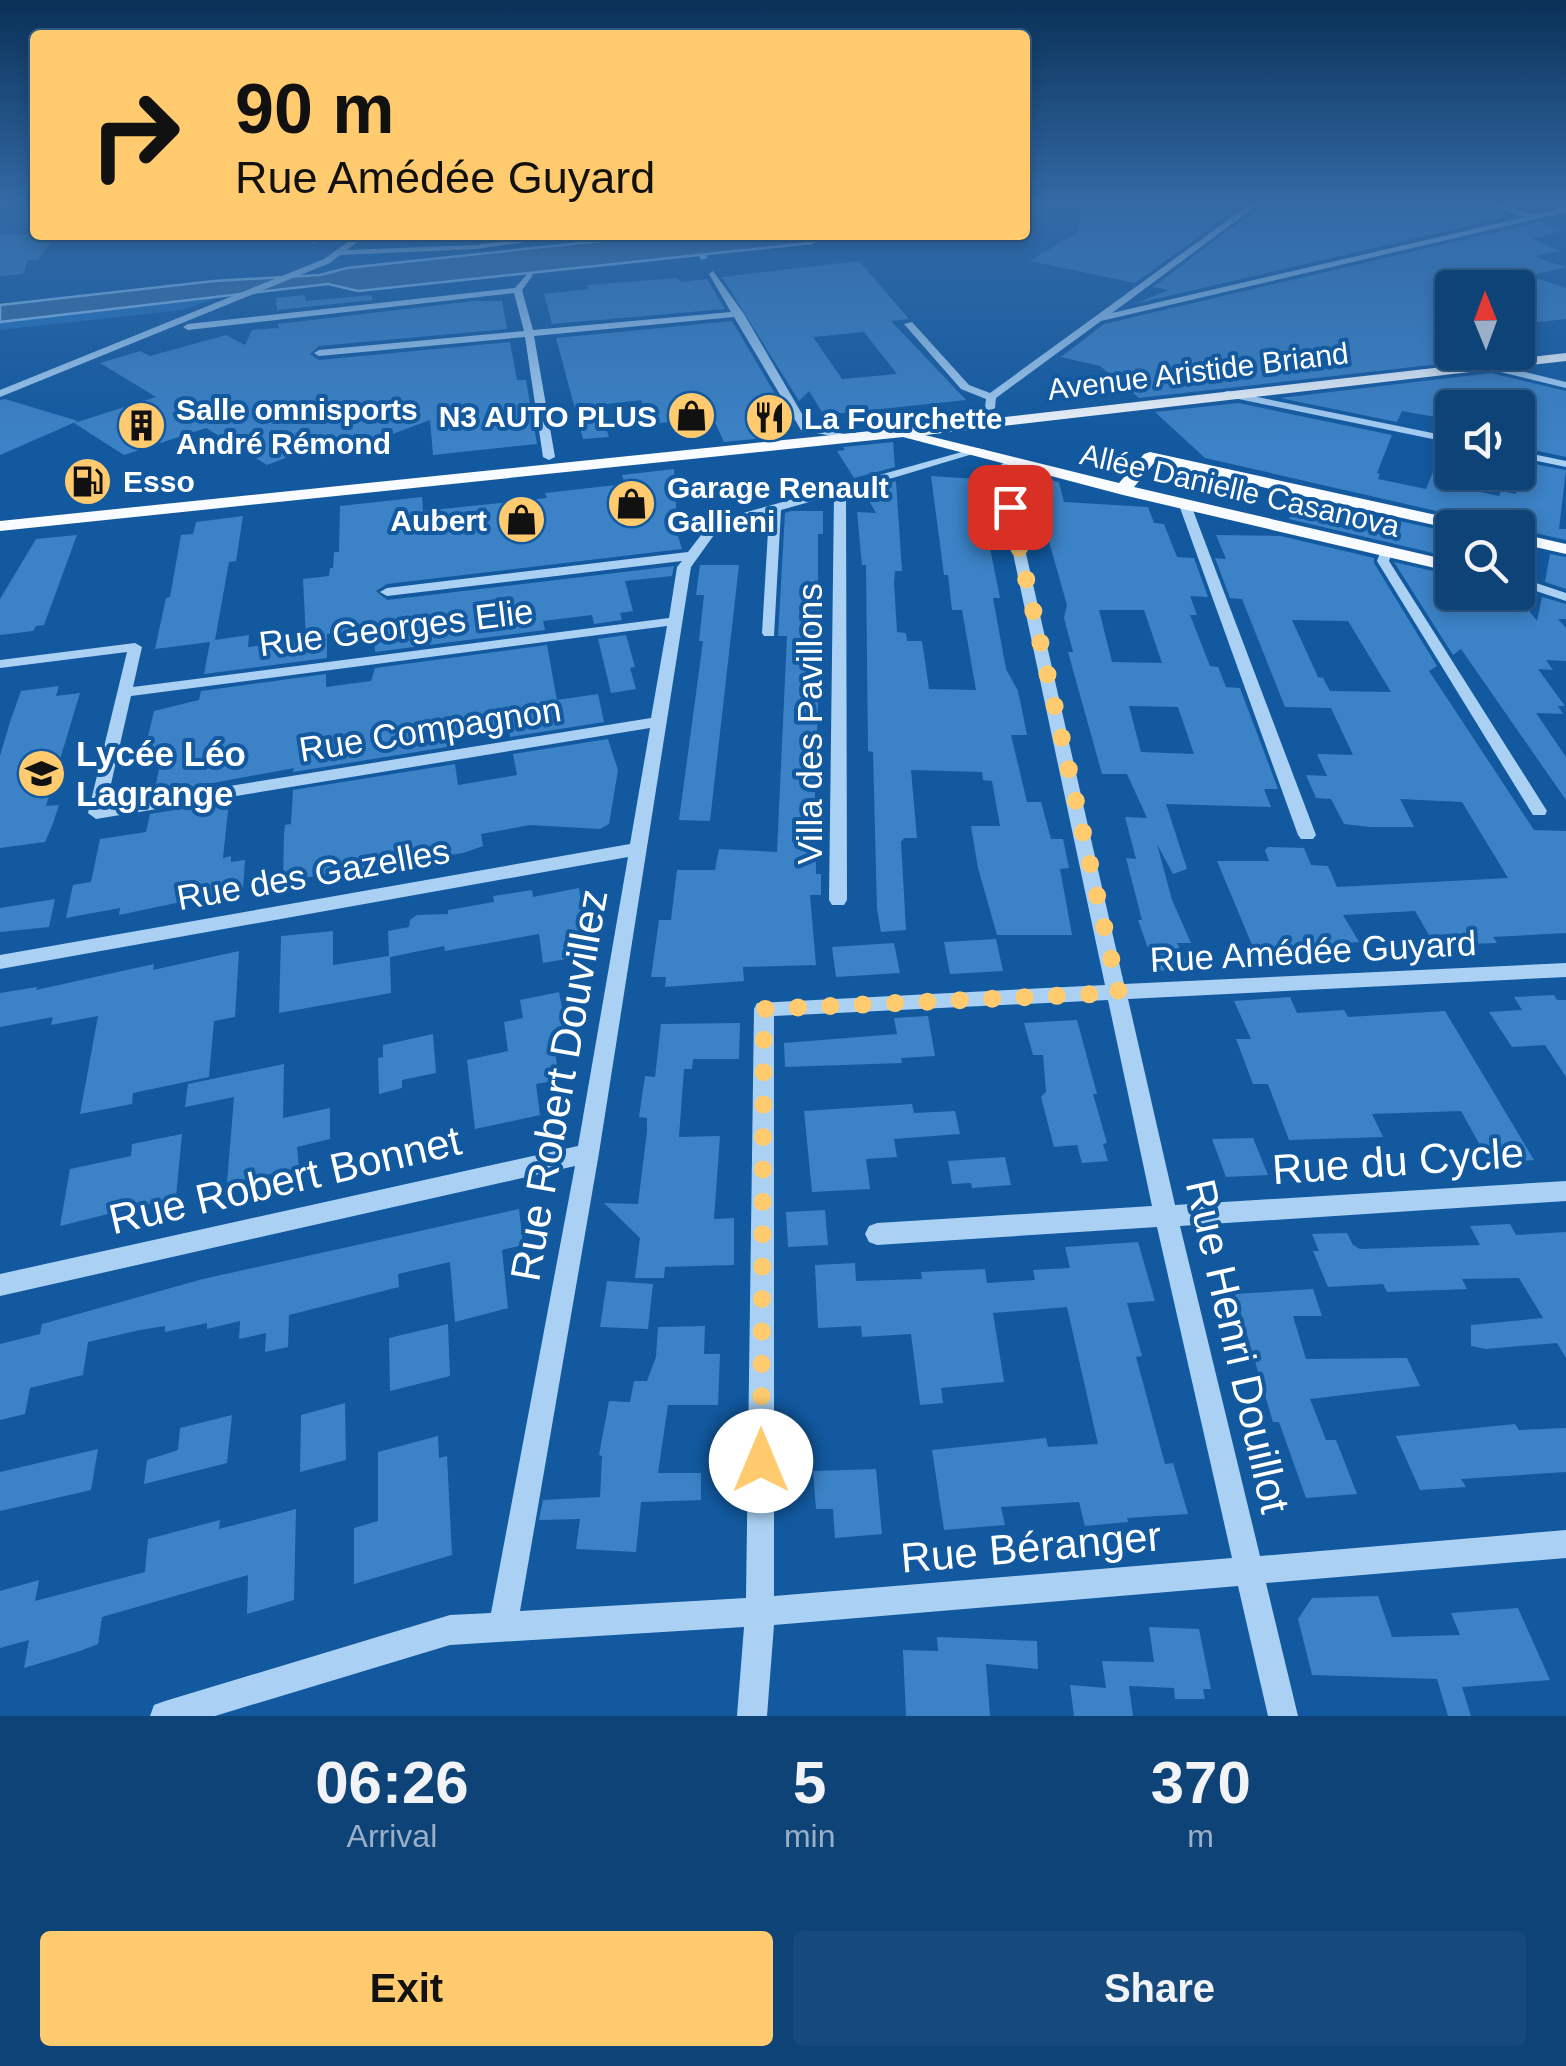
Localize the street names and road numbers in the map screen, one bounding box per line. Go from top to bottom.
street label: Avenue Aristide Briand [1046,336,1350,406]
street label: Allée Danielle Casanova [1077,437,1403,543]
street label: Villa des Pavillons [790,583,829,865]
street label: Rue Georges Elie [257,591,535,663]
street label: Rue Compagnon [296,689,564,769]
street label: Rue des Gazelles [174,831,452,917]
street label: Rue Robert Douvillez [501,886,617,1284]
street label: Rue Amédée Guyard [1149,923,1477,979]
street label: Rue Robert Bonnet [105,1117,466,1243]
street label: Rue du Cycle [1271,1129,1525,1193]
street label: Rue Henri Douillot [1177,1175,1299,1518]
street label: Rue Béranger [899,1512,1163,1582]

